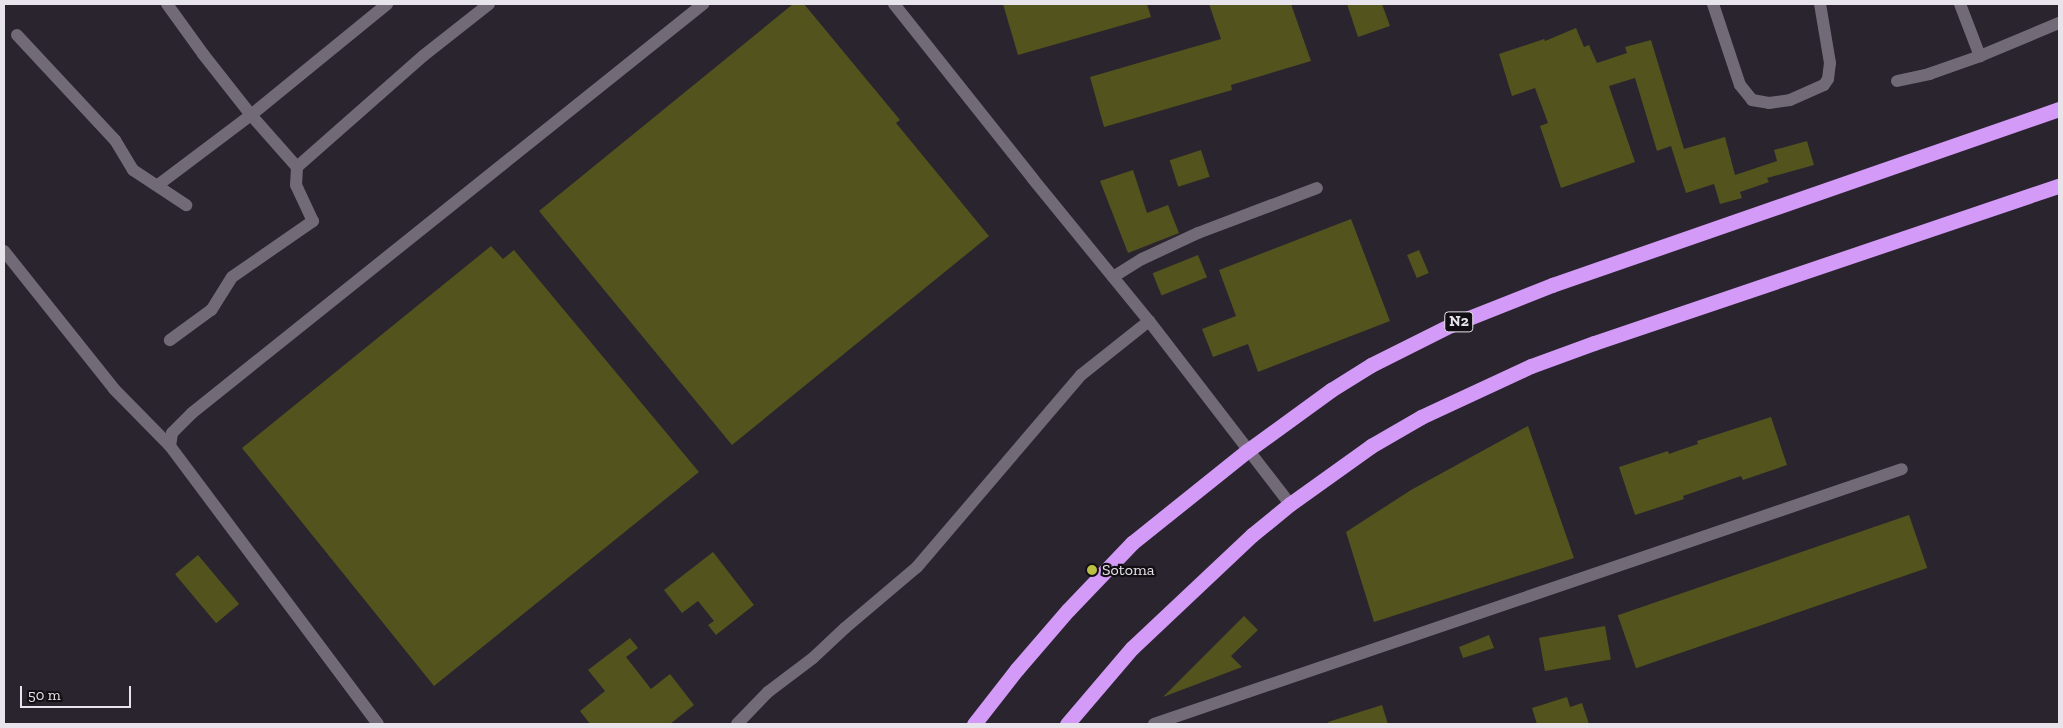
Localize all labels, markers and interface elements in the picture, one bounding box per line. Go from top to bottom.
road number: N2 [1444,310,1474,334]
place label: Sotoma [1102,560,1154,580]
marker: Sotoma [1086,564,1098,576]
scale bar [22,676,134,708]
text: 50 m [28,686,61,704]

